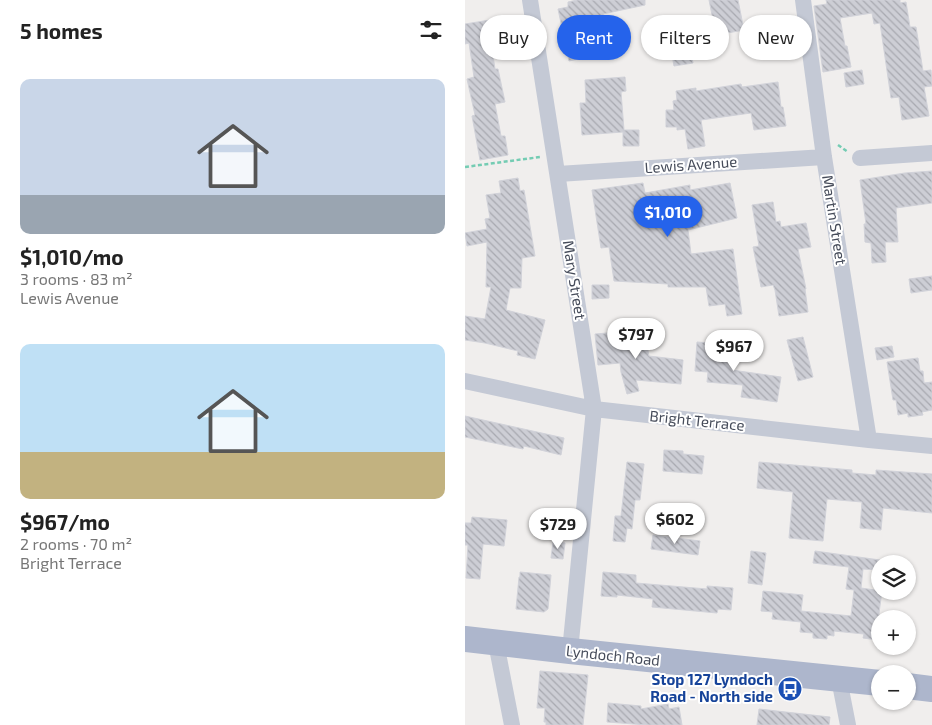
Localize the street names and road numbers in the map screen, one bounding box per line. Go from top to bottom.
street label: Lewis Avenue [644,152,738,176]
street label: Martin Street [819,174,851,266]
street label: Mary Street [560,239,590,321]
street label: Bright Terrace [649,406,746,434]
street label: Lyndoch Road [565,641,661,669]

